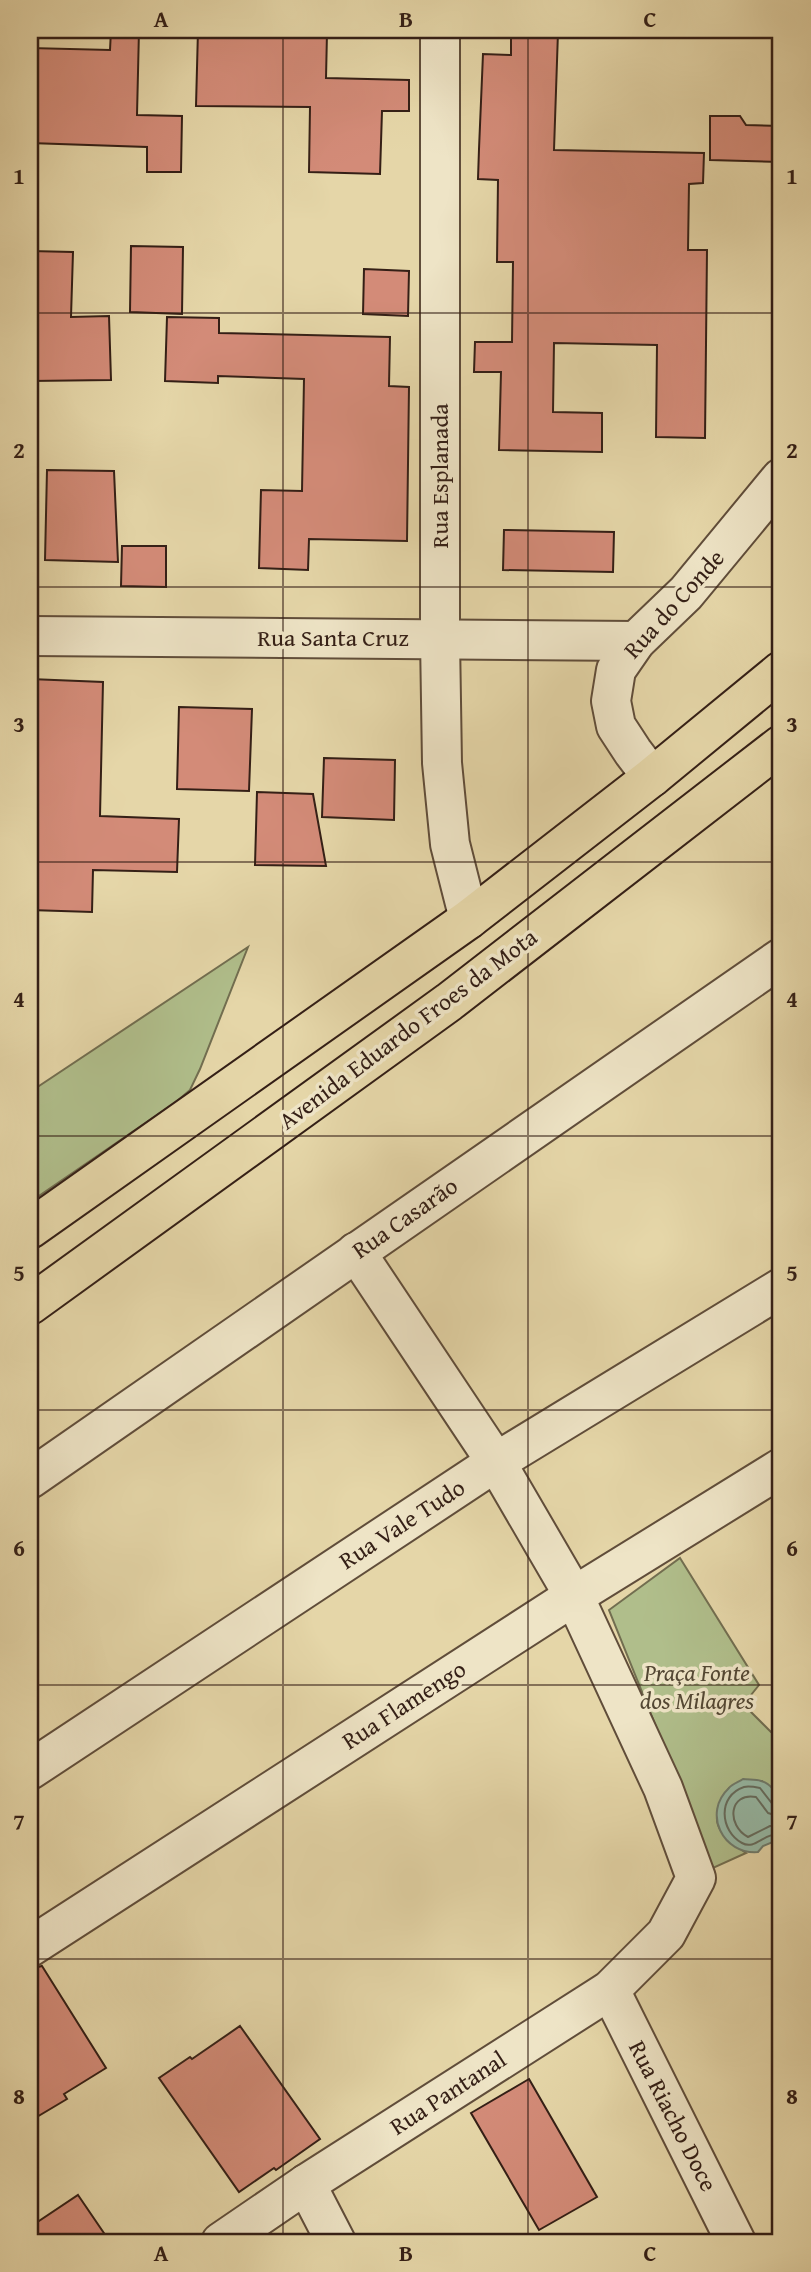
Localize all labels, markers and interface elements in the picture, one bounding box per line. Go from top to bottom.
text: A [154,2,169,35]
text: B [399,2,413,35]
text: C [643,2,657,35]
text: 1 [13,159,25,192]
text: 1 [786,159,798,192]
street label: Rua Esplanada [422,403,457,549]
text: 2 [13,433,25,466]
text: 2 [786,433,798,466]
street label: Rua do Conde [615,541,732,666]
street label: Rua Santa Cruz [257,620,409,655]
text: 3 [13,707,25,740]
text: 3 [786,707,798,740]
street label: Avenida Eduardo Froes da Mota [271,919,545,1138]
text: 4 [13,982,25,1015]
text: 4 [786,982,798,1015]
street label: Rua Casarão [345,1168,465,1267]
text: 5 [13,1256,25,1289]
text: 5 [786,1256,798,1289]
street label: Rua Vale Tudo [332,1470,472,1577]
text: 6 [13,1531,25,1564]
text: 6 [786,1531,798,1564]
street label: Rua Flamengo [335,1651,473,1758]
park label: Praça Fonte dos Milagres [640,1655,754,1718]
text: 7 [13,1805,25,1838]
text: 7 [786,1805,798,1838]
street label: Rua Riacho Doce [620,2034,727,2197]
street label: Rua Pantanal [383,2042,513,2143]
text: 8 [13,2079,25,2112]
text: 8 [786,2079,798,2112]
text: A [154,2236,169,2269]
text: B [399,2236,413,2269]
text: C [643,2236,657,2269]

